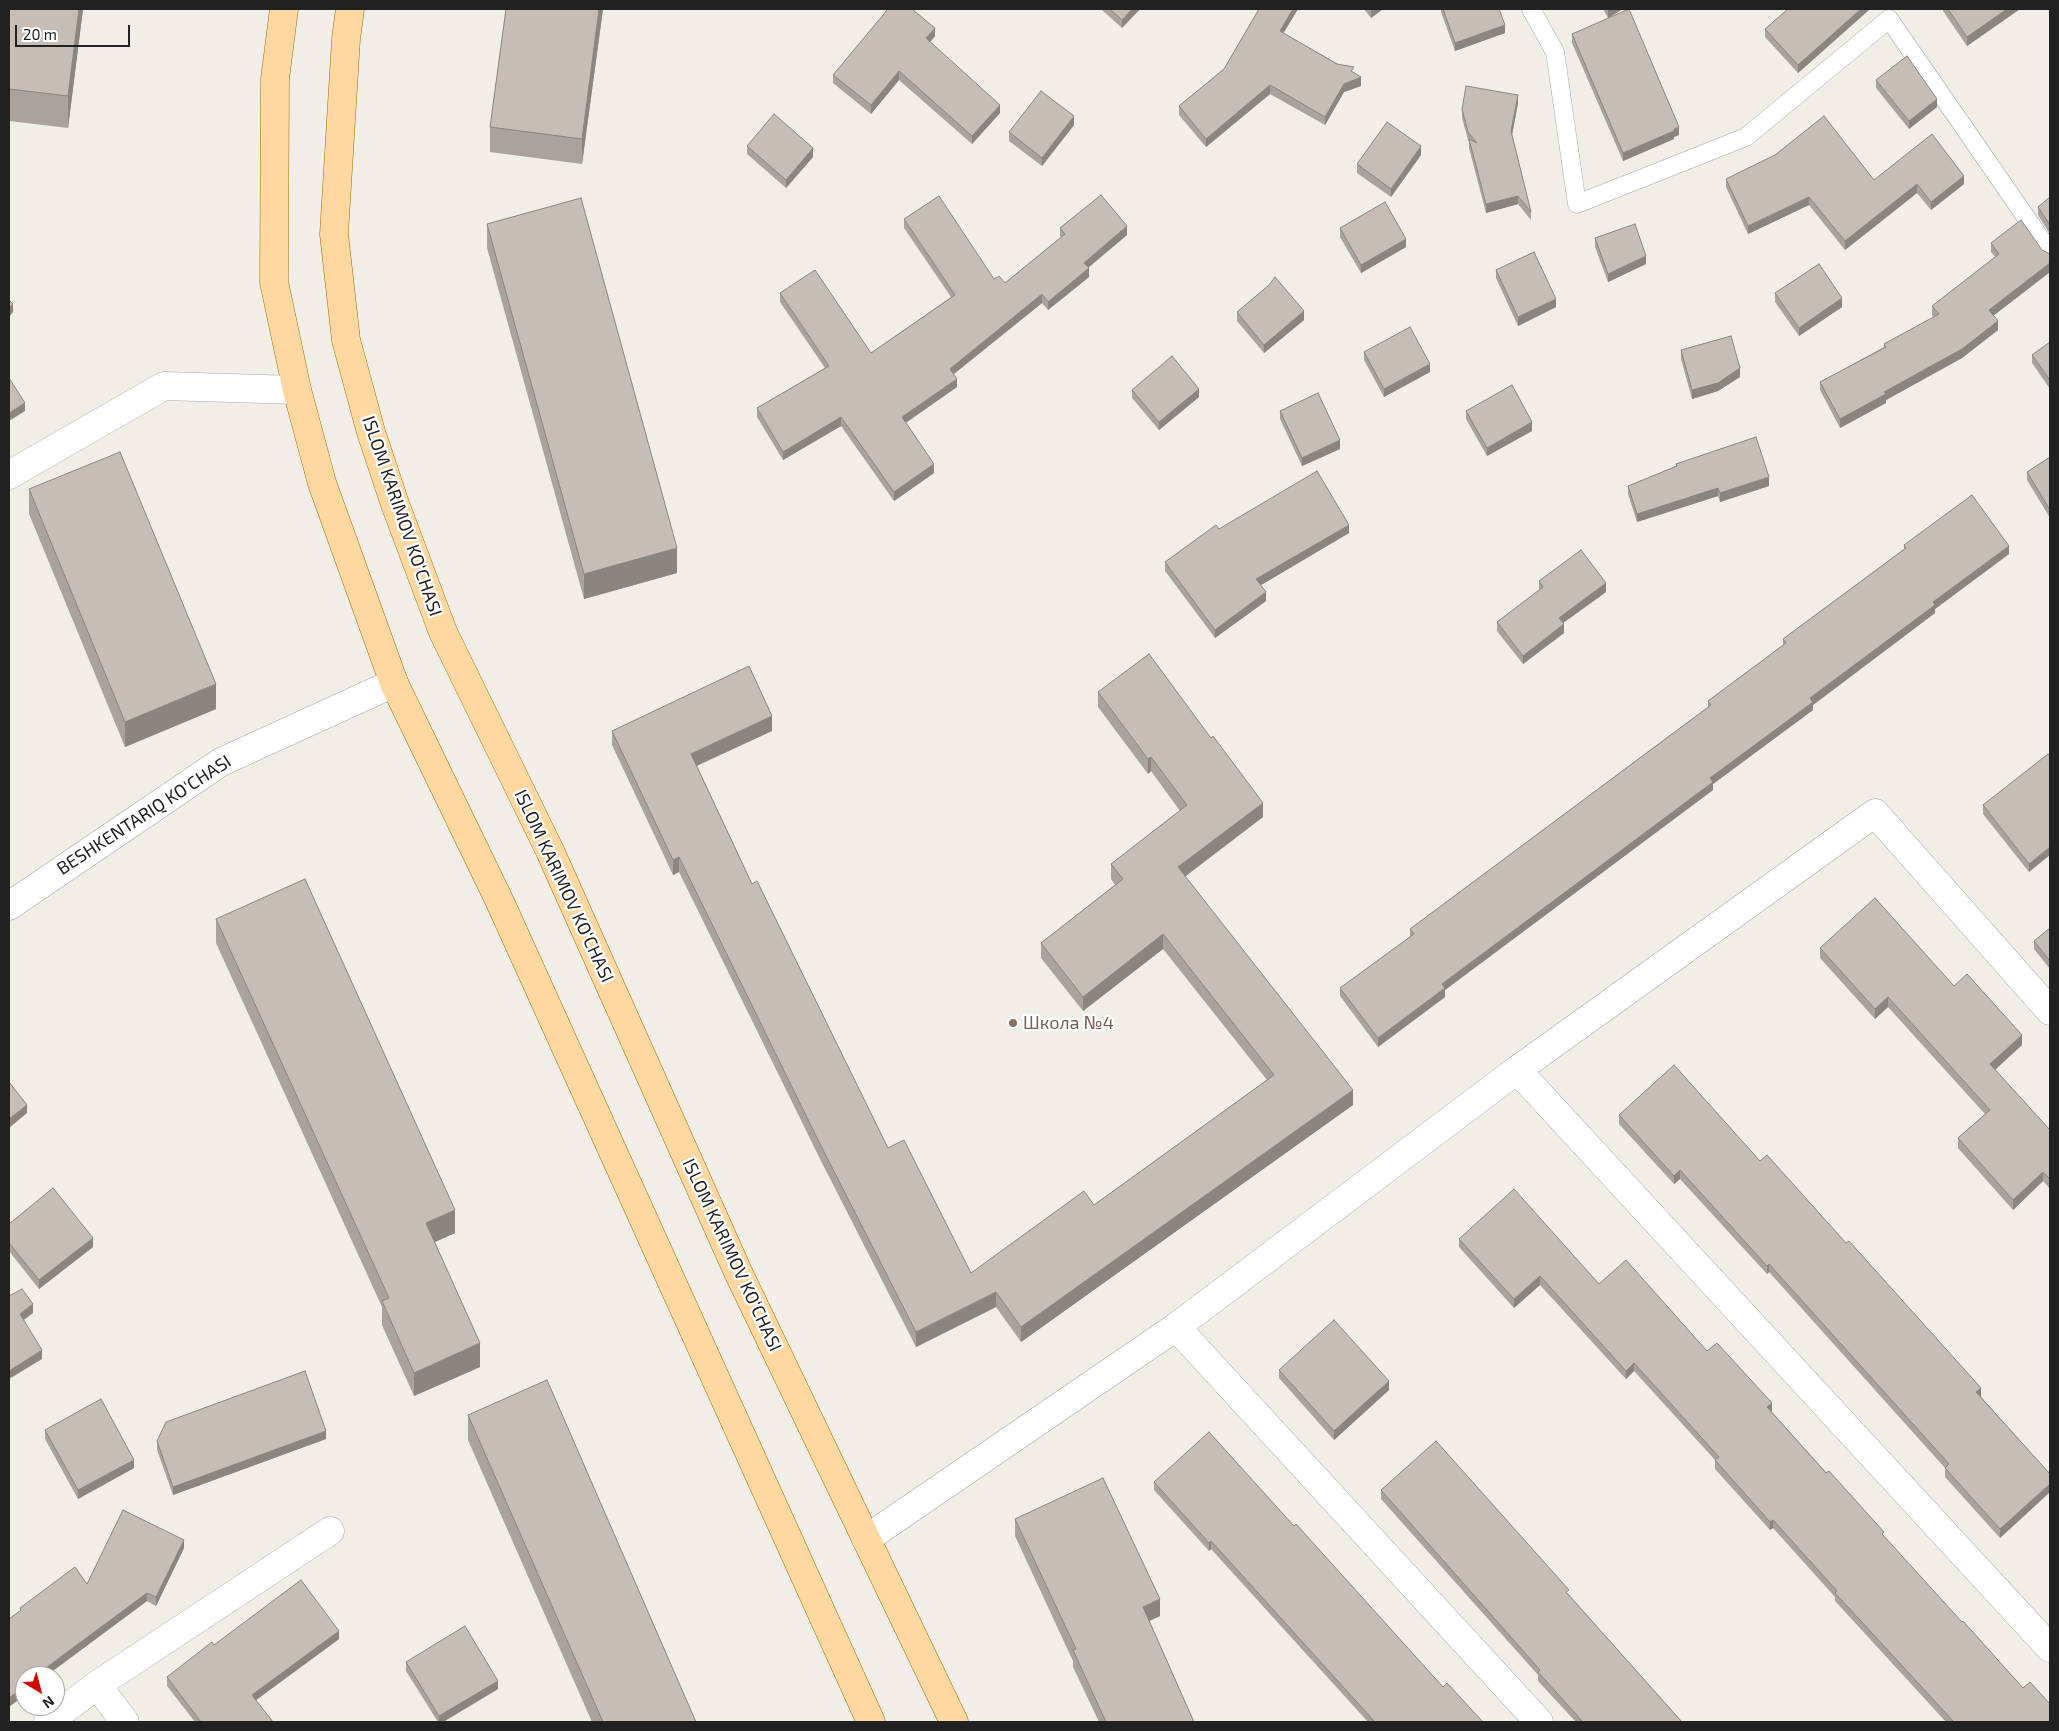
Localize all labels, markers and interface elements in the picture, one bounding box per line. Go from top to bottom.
scale bar [18,15,132,47]
text: 20 m [23,25,57,43]
street label: ISLOM KARIMOV KO‘CHASI [358,413,446,619]
street label: BESHKENTARIQ KO'CHASI [53,751,235,879]
street label: ISLOM KARIMOV KO‘CHASI [510,786,618,986]
place label: Школа №4 [1023,1012,1114,1034]
marker: Школа №4 [1007,1017,1019,1029]
street label: ISLOM KARIMOV KO‘CHASI [678,1155,786,1355]
north arrow [15,1666,65,1716]
text: N [40,1693,58,1712]

